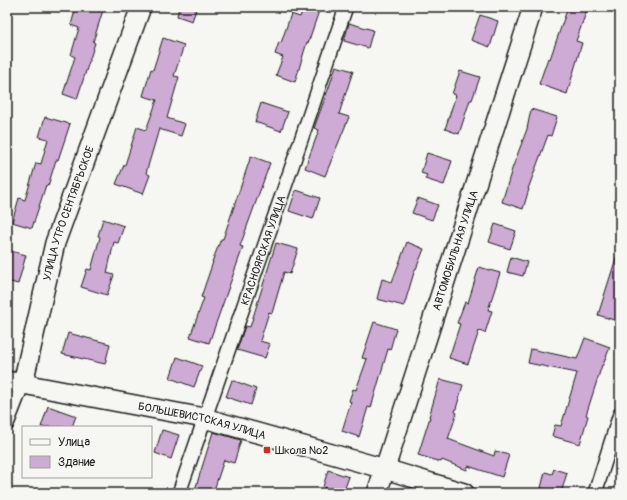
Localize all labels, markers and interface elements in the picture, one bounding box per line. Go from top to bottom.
street label: УЛИЦА УТРО СЕНТЯБРЬСКОЕ [41,144,97,282]
street label: АВТОМОБИЛЬНАЯ УЛИЦА [430,189,481,312]
street label: КРАСНОЯРСКАЯ УЛИЦА [238,194,288,307]
street label: БОЛЬШЕВИСТСКАЯ УЛИЦА [137,400,267,442]
legend [22,426,152,478]
text: Улица [58,435,90,450]
place label: Школа №2 [275,444,328,457]
marker: Школа №2 [262,445,272,455]
text: Здание [58,455,95,470]

